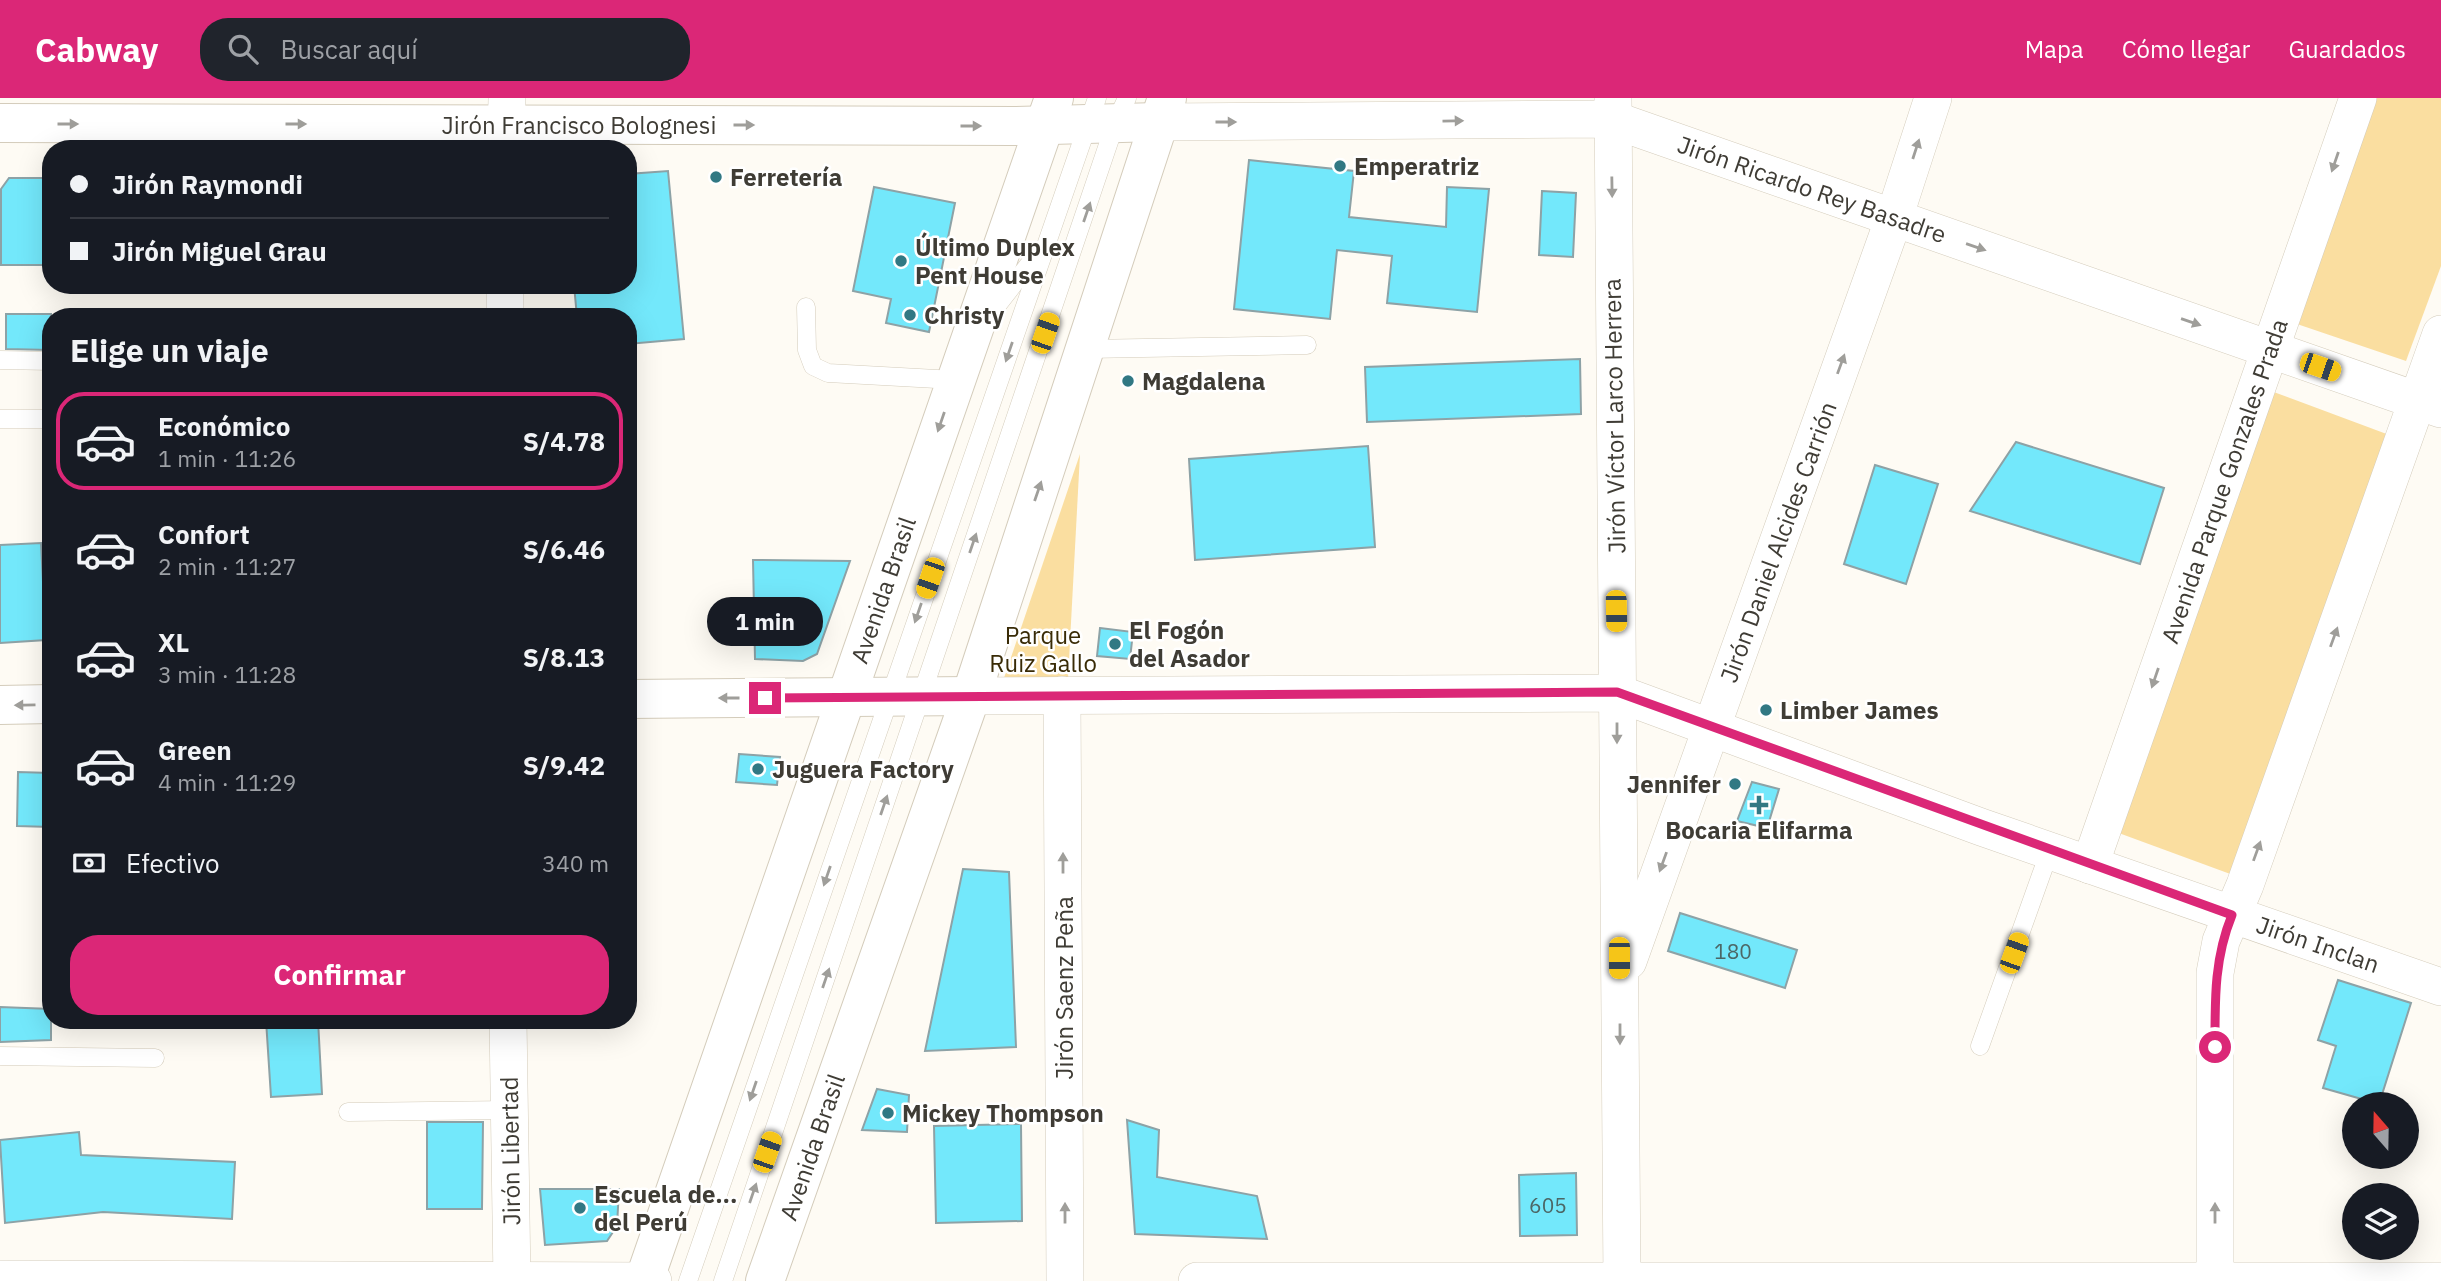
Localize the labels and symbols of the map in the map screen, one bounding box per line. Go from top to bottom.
street label: Jirón Francisco Bolognesi [442,109,716,141]
one-way arrow [1442,115,1464,126]
one-way arrow [1215,116,1237,128]
one-way arrow [57,118,79,130]
one-way arrow [285,118,307,130]
one-way arrow [733,119,755,131]
one-way arrow [960,120,982,132]
street label: Jirón Ricardo Rey Basadre [1673,128,1951,250]
one-way arrow [1912,139,1922,160]
place label: Emperatriz [1354,150,1479,182]
one-way arrow [2329,152,2340,173]
marker: Emperatriz [1332,158,1348,174]
place label: Ferretería [730,161,842,193]
marker: Ferretería [708,169,724,185]
one-way arrow [1606,176,1618,198]
one-way arrow [1082,202,1093,223]
place label: Último Duplex Pent House [915,231,1076,291]
one-way arrow [1966,242,1987,253]
marker: Último Duplex Pent House [893,253,909,269]
street label: Jirón Víctor Larco Herrera [1596,278,1632,554]
place label: Christy [924,299,1005,331]
marker: Christy [902,307,918,323]
car [1029,310,1062,356]
street label: Avenida Parque Gonzales Prada [2153,314,2295,648]
one-way arrow [2181,317,2202,328]
one-way arrow [1003,341,1014,362]
car [2297,350,2344,384]
one-way arrow [1836,353,1847,374]
place label: Magdalena [1142,365,1265,397]
marker: Magdalena [1120,373,1136,389]
street label: Jirón Daniel Alcides Carrión [1712,397,1844,687]
one-way arrow [935,411,946,432]
one-way arrow [1033,480,1044,501]
street label: Avenida Brasil [843,512,923,668]
one-way arrow [968,532,979,553]
car [914,555,947,601]
car [1606,590,1627,632]
callout: 1 min [707,596,823,646]
one-way arrow [912,602,923,623]
place label: El Fogón del Asador [1129,614,1250,674]
park label: Parque Ruiz Gallo [989,619,1097,679]
one-way arrow [2328,627,2339,648]
marker: El Fogón del Asador [1107,636,1123,652]
one-way arrow [2149,667,2160,688]
route end [749,682,781,714]
one-way arrow [718,692,740,704]
place label: Limber James [1780,694,1939,726]
one-way arrow [14,699,36,711]
marker: Limber James [1758,702,1774,718]
one-way arrow [1611,722,1623,744]
place label: Juguera Factory [772,753,954,785]
marker: Juguera Factory [750,761,766,777]
place label: Jennifer [1627,768,1721,800]
marker: Jennifer [1727,776,1743,792]
one-way arrow [879,794,890,815]
marker: Bocaria Elifarma [1751,797,1767,813]
place label: Bocaria Elifarma [1665,814,1853,846]
one-way arrow [2252,841,2263,862]
one-way arrow [1657,851,1668,872]
one-way arrow [1057,852,1069,874]
one-way arrow [821,866,832,887]
street label: Jirón Saenz Peña [1048,896,1080,1080]
street label: Jirón Inclan [2252,908,2384,980]
car [1997,930,2032,976]
car [1609,937,1630,979]
house number: 180 [1714,937,1752,965]
one-way arrow [821,967,832,988]
one-way arrow [1614,1023,1625,1045]
route start [2199,1031,2231,1063]
street label: Avenida Brasil [772,1069,852,1225]
street label: Jirón Libertad [493,1076,527,1226]
one-way arrow [747,1081,758,1102]
north arrow [2342,1092,2418,1169]
place label: Mickey Thompson [902,1097,1104,1129]
marker: Mickey Thompson [880,1105,896,1121]
car [751,1129,784,1175]
place label: Escuela de... del Perú [594,1178,738,1238]
one-way arrow [748,1183,759,1204]
house number: 605 [1529,1191,1567,1219]
marker: Escuela de... del Perú [572,1200,588,1216]
one-way arrow [1059,1202,1071,1224]
one-way arrow [2209,1202,2221,1224]

